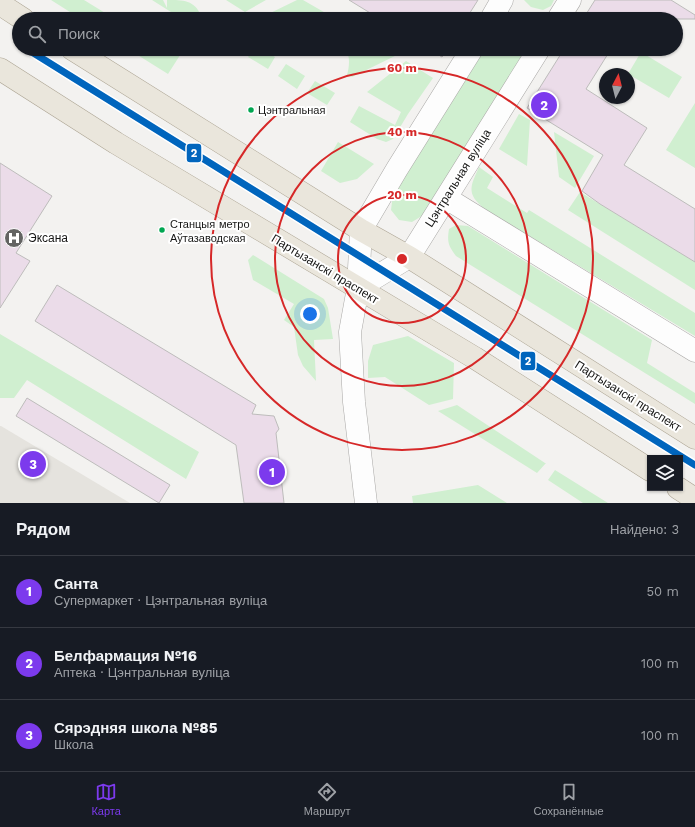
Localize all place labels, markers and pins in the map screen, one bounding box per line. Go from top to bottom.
pin: 2 [531,90,557,120]
place label: Цэнтральная [258,104,325,117]
marker: Цэнтральная [246,105,256,115]
place label: Станцыя метро Аўтазаводская [170,218,250,245]
marker: Станцыя метро Аўтазаводская [157,225,167,235]
hospital icon: Эксана [3,227,25,249]
place label: Эксана [28,231,68,245]
centre of rings [395,252,409,266]
pin: 3 [20,449,46,479]
pin: 1 [259,457,285,487]

